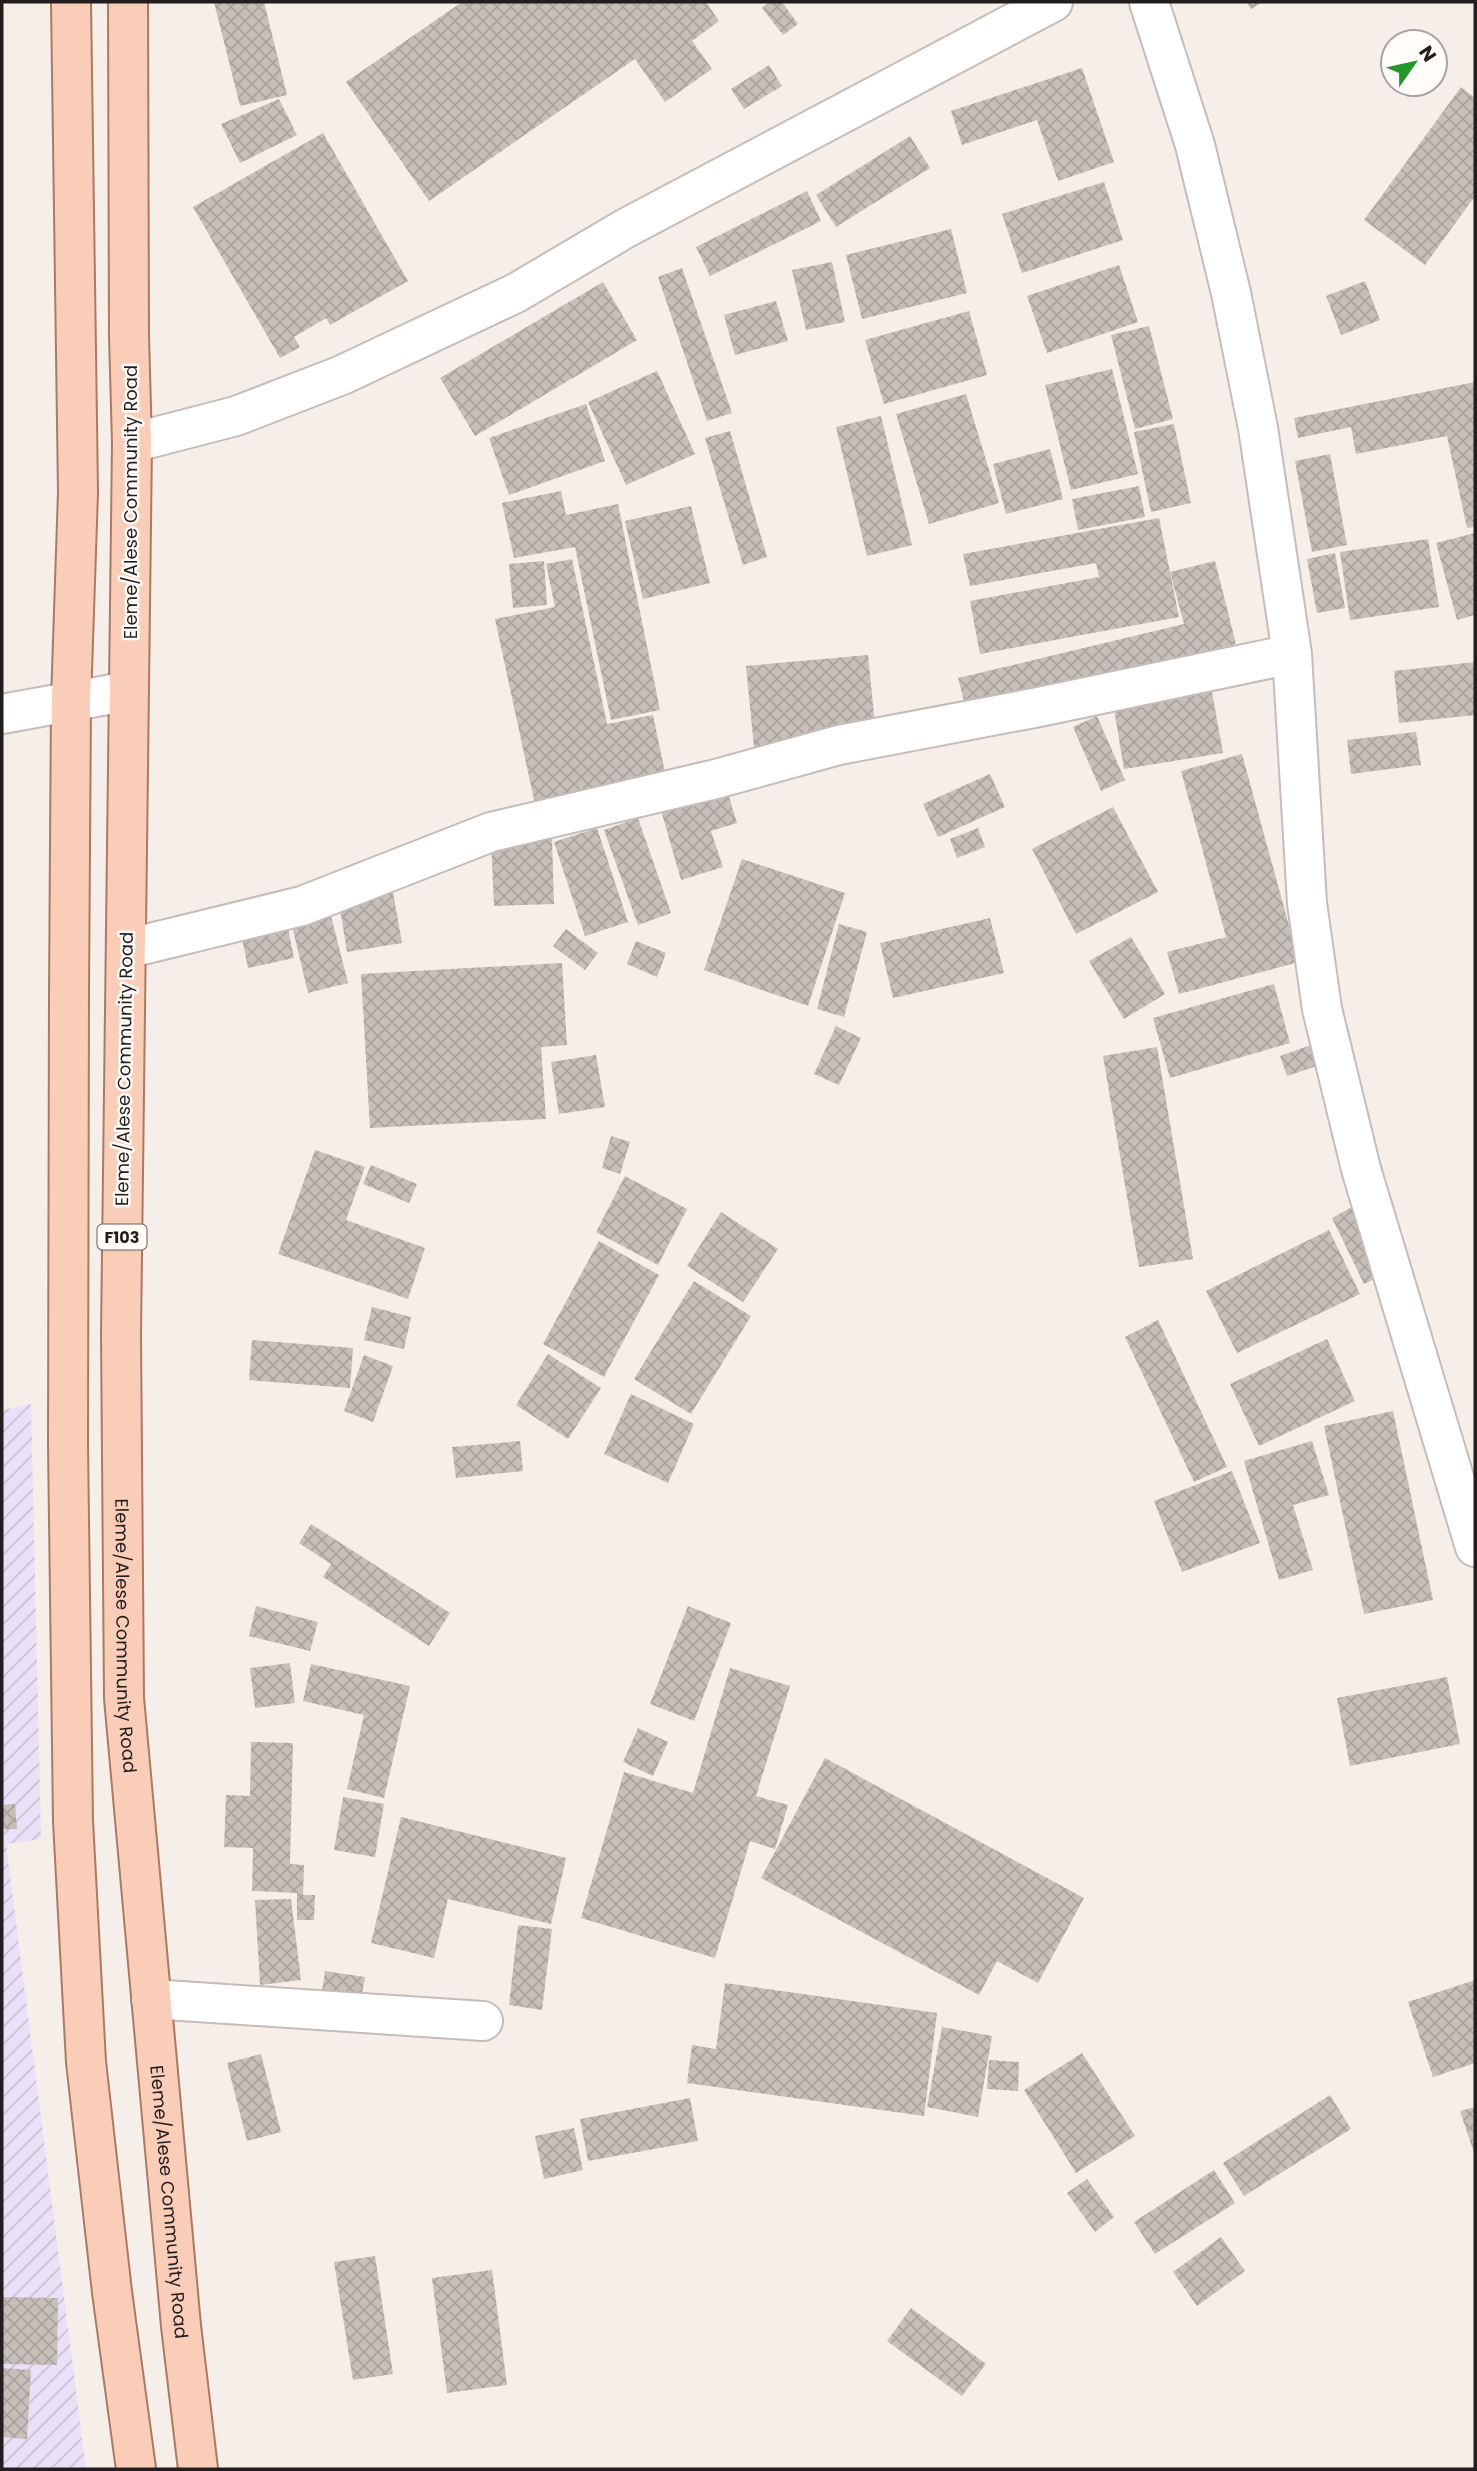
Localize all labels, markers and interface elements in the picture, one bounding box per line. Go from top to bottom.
north arrow [1379,28,1449,98]
text: N [1412,40,1443,67]
street label: Eleme/Alese Community Road [118,365,143,639]
street label: Eleme/Alese Community Road [109,932,139,1206]
road number: F103 [97,1224,146,1250]
street label: Eleme/Alese Community Road [110,1498,143,1774]
street label: Eleme/Alese Community Road [145,2064,195,2340]

